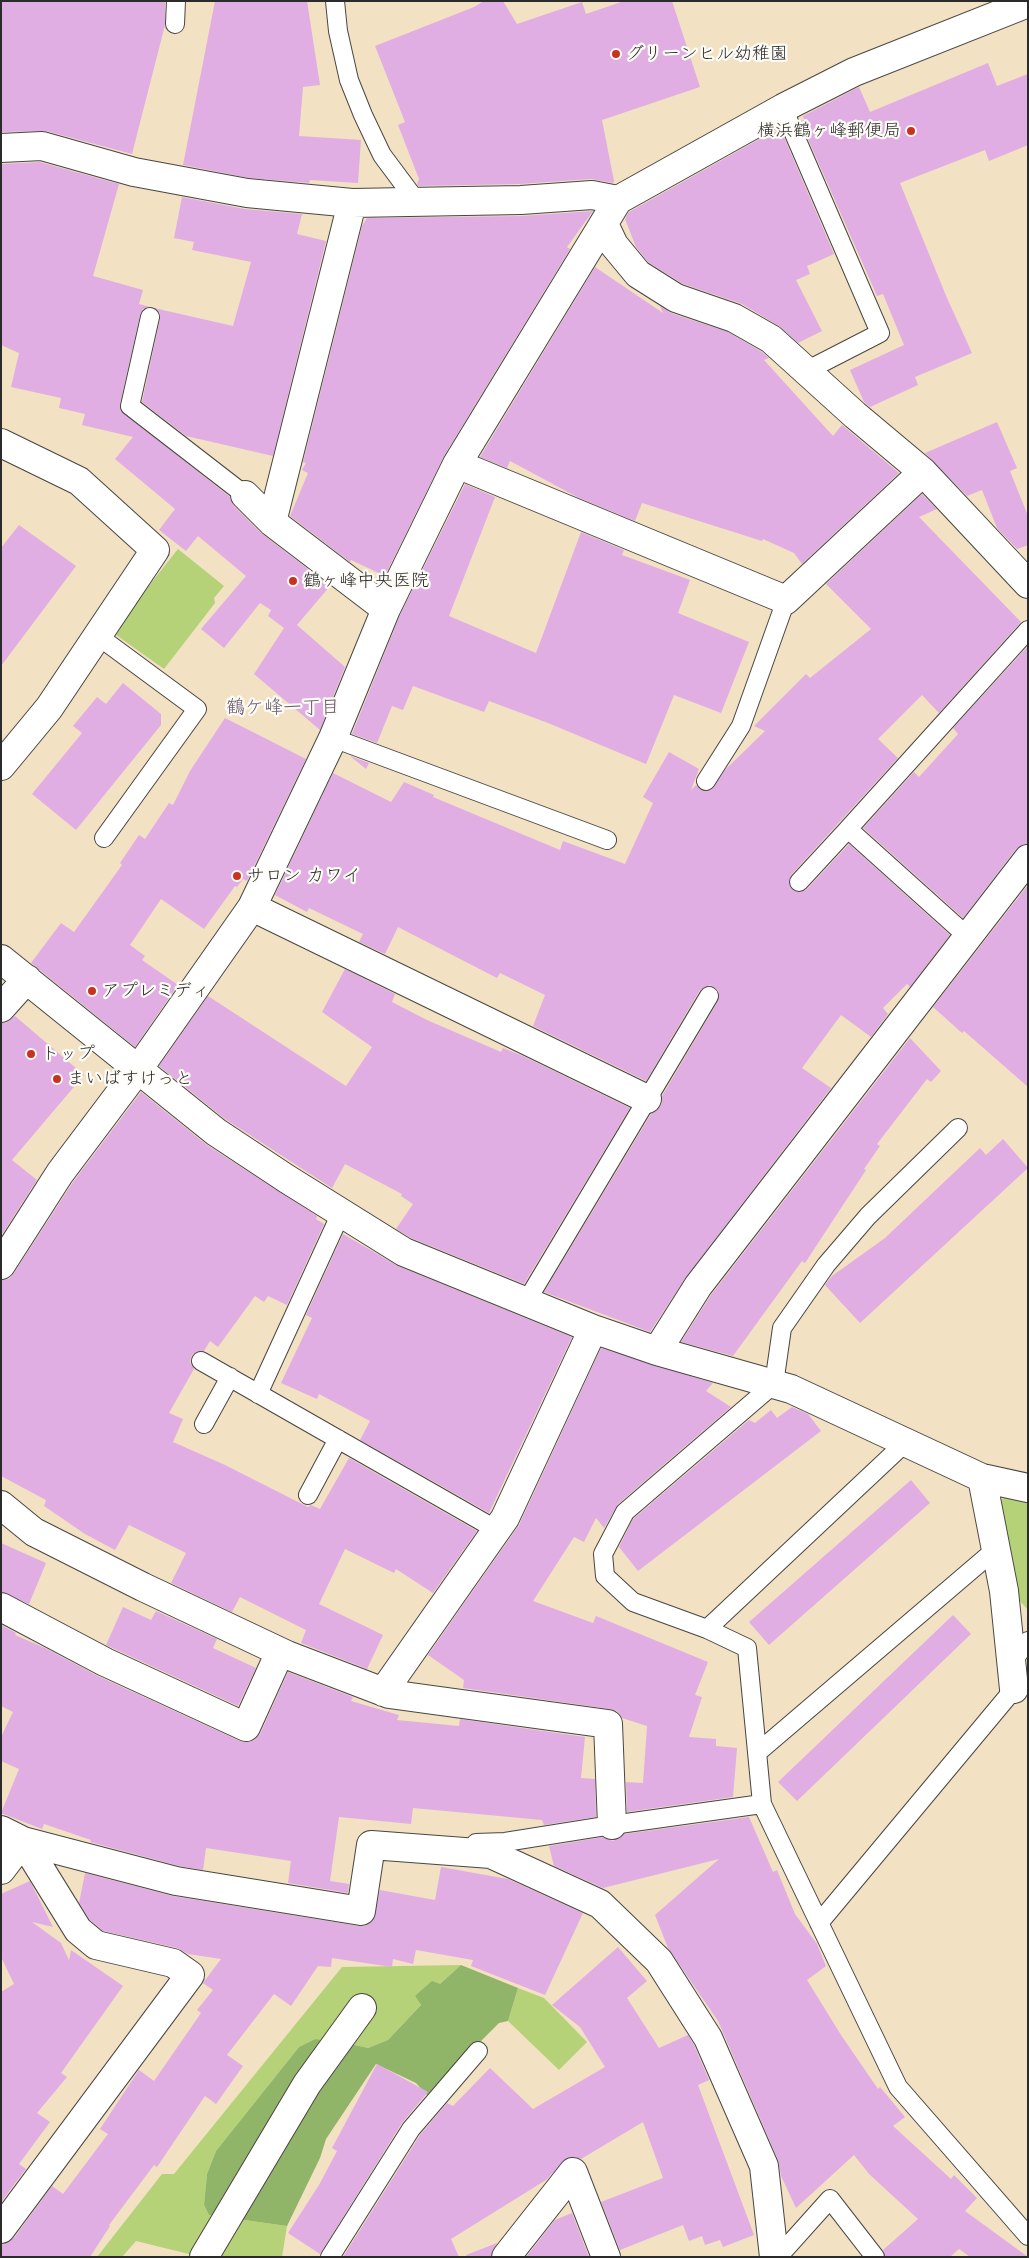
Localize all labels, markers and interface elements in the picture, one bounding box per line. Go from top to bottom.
place label: グリーンヒル幼稚園 [626,43,788,65]
marker: グリーンヒル幼稚園 [610,48,622,60]
place label: 横浜鶴ヶ峰郵便局 [757,120,901,142]
marker: 横浜鶴ヶ峰郵便局 [905,125,917,137]
place label: 鶴ヶ峰中央医院 [303,570,429,592]
marker: 鶴ヶ峰中央医院 [287,575,299,587]
district label: 鶴ケ峰一丁目 [226,697,340,719]
place label: サロン カワイ [247,865,361,887]
marker: サロン カワイ [231,870,243,882]
place label: アプレミディ [102,980,210,1002]
marker: アプレミディ [86,985,98,997]
place label: トップ [41,1043,95,1065]
marker: トップ [25,1048,37,1060]
place label: まいばすけっと [67,1068,193,1090]
marker: まいばすけっと [51,1073,63,1085]

